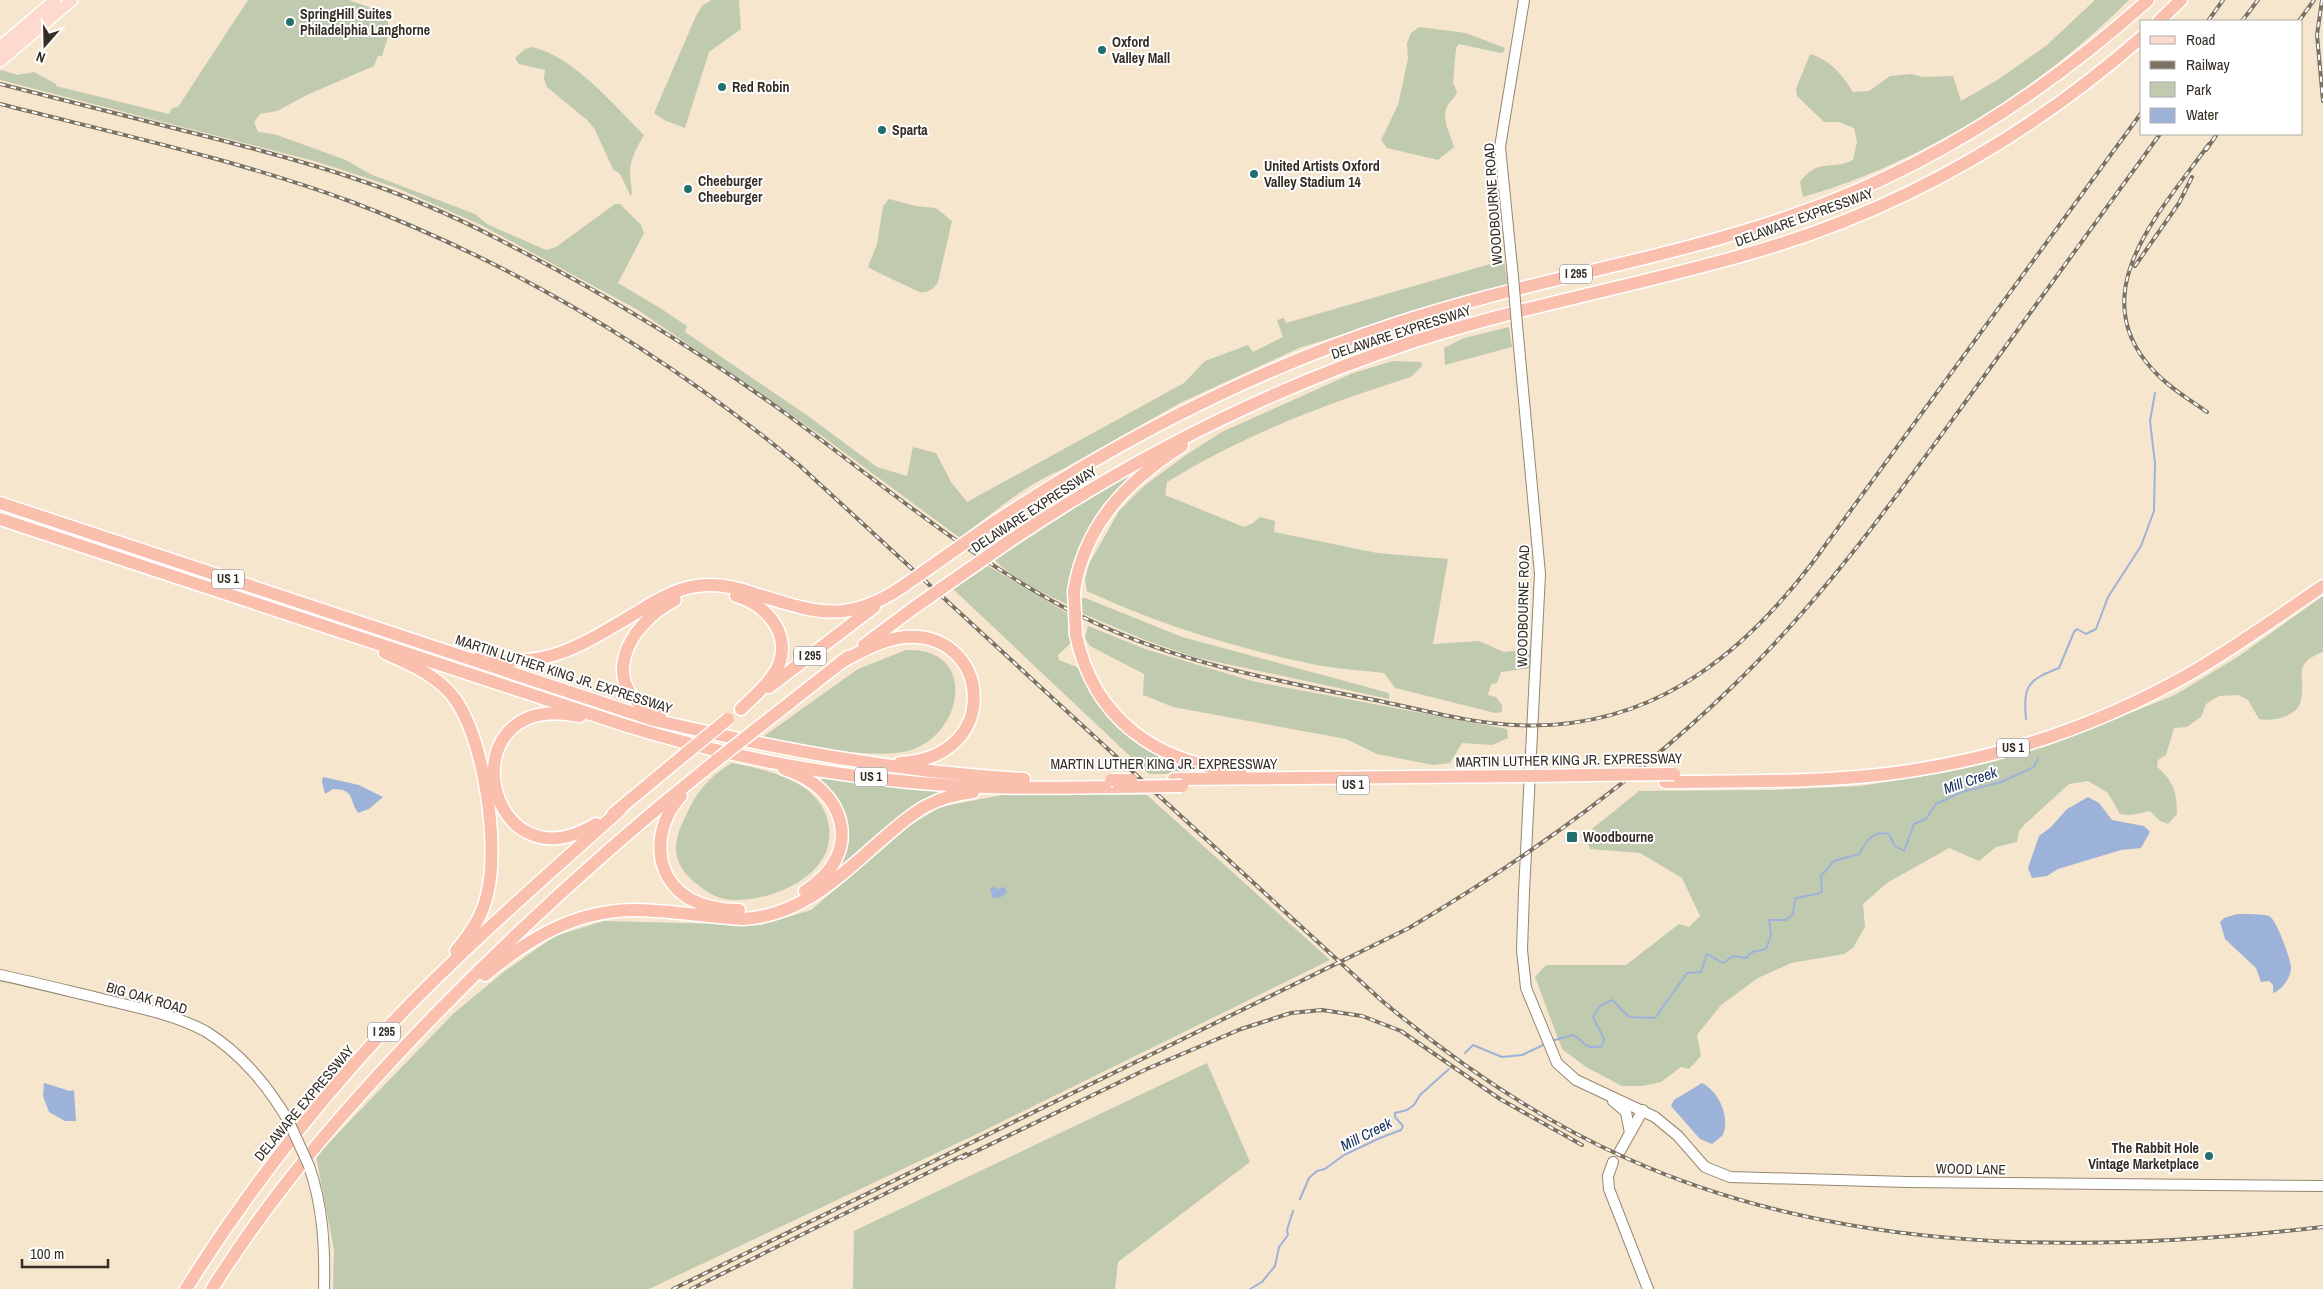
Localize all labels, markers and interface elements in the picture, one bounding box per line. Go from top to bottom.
place label: SpringHill Suites Philadelphia Langhorne [300,5,430,39]
marker: SpringHill Suites Philadelphia Langhorne [284,16,296,28]
north arrow [20,20,70,70]
legend [2140,20,2303,135]
text: Road [2186,29,2215,50]
place label: Oxford Valley Mall [1112,33,1170,67]
marker: Oxford Valley Mall [1096,44,1108,56]
text: N [34,47,48,67]
text: Railway [2186,54,2231,75]
place label: Red Robin [732,78,789,96]
text: Park [2186,79,2212,100]
marker: Red Robin [716,81,728,93]
text: Water [2186,104,2218,125]
place label: Sparta [892,121,928,139]
marker: Sparta [876,124,888,136]
street label: WOODBOURNE ROAD [1480,142,1506,266]
place label: United Artists Oxford Valley Stadium 14 [1264,157,1380,191]
marker: United Artists Oxford Valley Stadium 14 [1248,168,1260,180]
place label: Cheeburger Cheeburger [698,172,763,206]
marker: Cheeburger Cheeburger [682,183,694,195]
street label: DELAWARE EXPRESSWAY [1732,183,1876,250]
road number: I 295 [1560,264,1592,284]
street label: DELAWARE EXPRESSWAY [1329,301,1473,363]
street label: DELAWARE EXPRESSWAY [968,462,1100,556]
street label: WOODBOURNE ROAD [1513,545,1533,667]
road number: US 1 [212,570,244,588]
street label: MARTIN LUTHER KING JR. EXPRESSWAY [453,630,675,718]
road number: I 295 [794,646,826,666]
road number: US 1 [1997,738,2029,758]
street label: MARTIN LUTHER KING JR. EXPRESSWAY [1455,749,1683,771]
street label: MARTIN LUTHER KING JR. EXPRESSWAY [1051,755,1278,773]
water label: Mill Creek [1940,761,2000,799]
road number: US 1 [855,768,887,786]
road number: US 1 [1337,776,1369,794]
place label: Woodbourne [1583,828,1654,846]
marker: Woodbourne [1565,830,1579,844]
street label: BIG OAK ROAD [104,978,190,1018]
road number: I 295 [368,1022,400,1042]
street label: DELAWARE EXPRESSWAY [250,1041,358,1165]
water label: Mill Creek [1337,1112,1396,1156]
place label: The Rabbit Hole Vintage Marketplace [2088,1139,2199,1173]
marker: The Rabbit Hole Vintage Marketplace [2203,1150,2215,1162]
street label: WOOD LANE [1936,1159,2006,1179]
scale bar [22,1236,109,1268]
text: 100 m [30,1243,64,1264]

